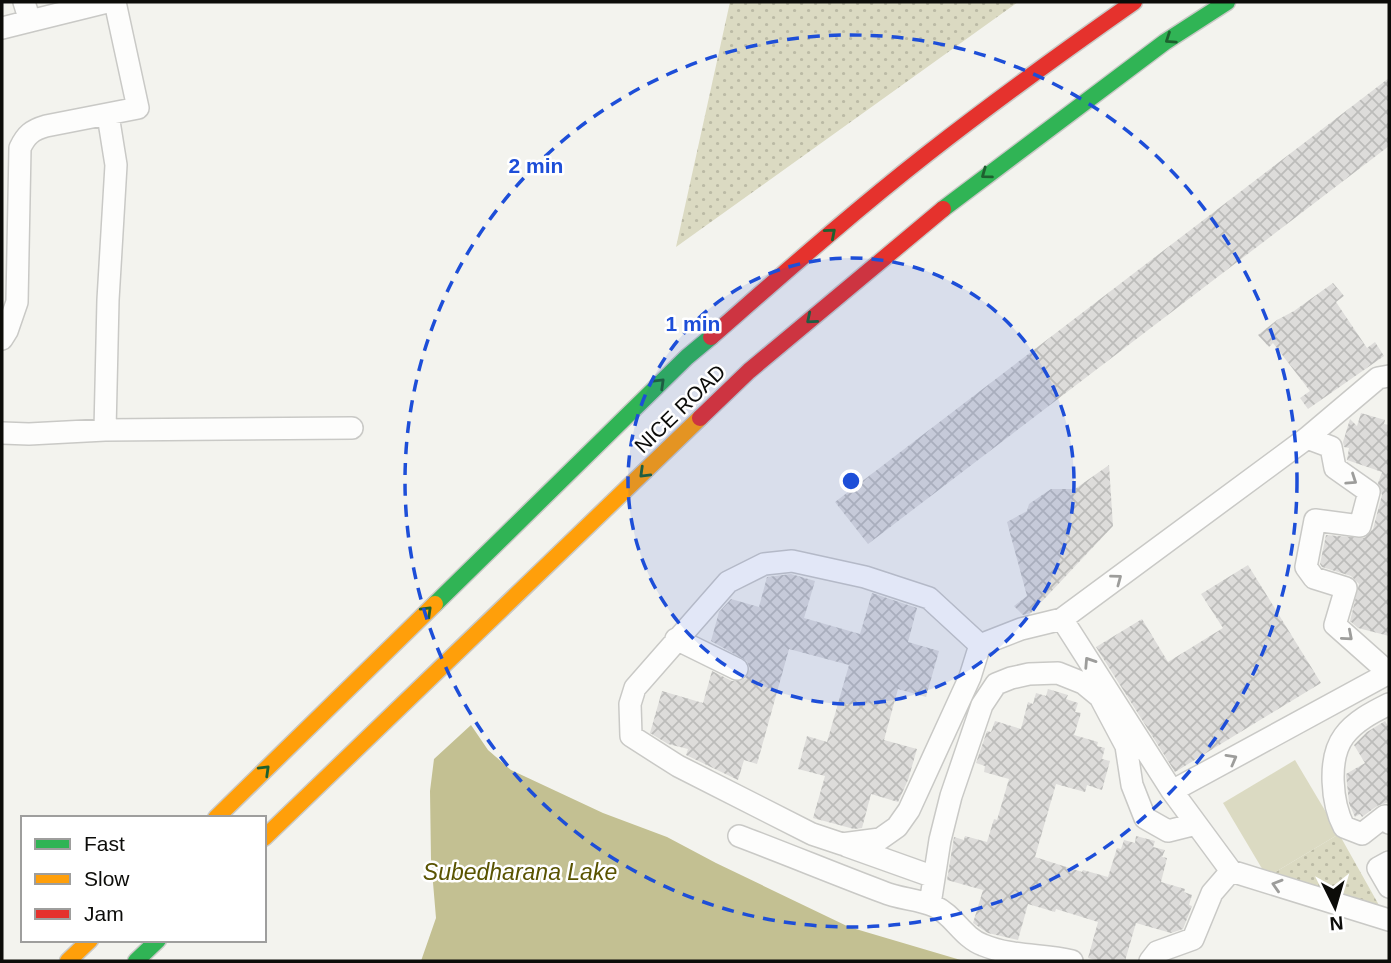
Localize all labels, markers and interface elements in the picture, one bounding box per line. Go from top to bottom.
one-way arrow [1165,31,1178,43]
text: 2 min [509,154,563,177]
one-way arrow [982,166,994,178]
one-way arrow [823,229,836,241]
one-way arrow [806,311,819,323]
text: 1 min [666,312,720,335]
street label: NICE ROAD [630,360,730,457]
one-way arrow [652,379,665,392]
one-way arrow [639,464,652,477]
centre of rings [839,469,863,493]
one-way arrow [1344,472,1357,485]
one-way arrow [1109,574,1122,587]
one-way arrow [419,606,432,619]
one-way arrow [1340,628,1353,640]
one-way arrow [1085,656,1098,669]
one-way arrow [1225,753,1238,767]
one-way arrow [257,766,269,778]
legend [21,816,266,942]
text: Fast [84,832,125,855]
water label: Subedharana Lake [423,859,617,885]
text: Slow [84,867,130,890]
north arrow [1300,872,1370,942]
one-way arrow [1272,879,1284,893]
text: Jam [84,902,124,925]
text: N [1329,912,1344,934]

